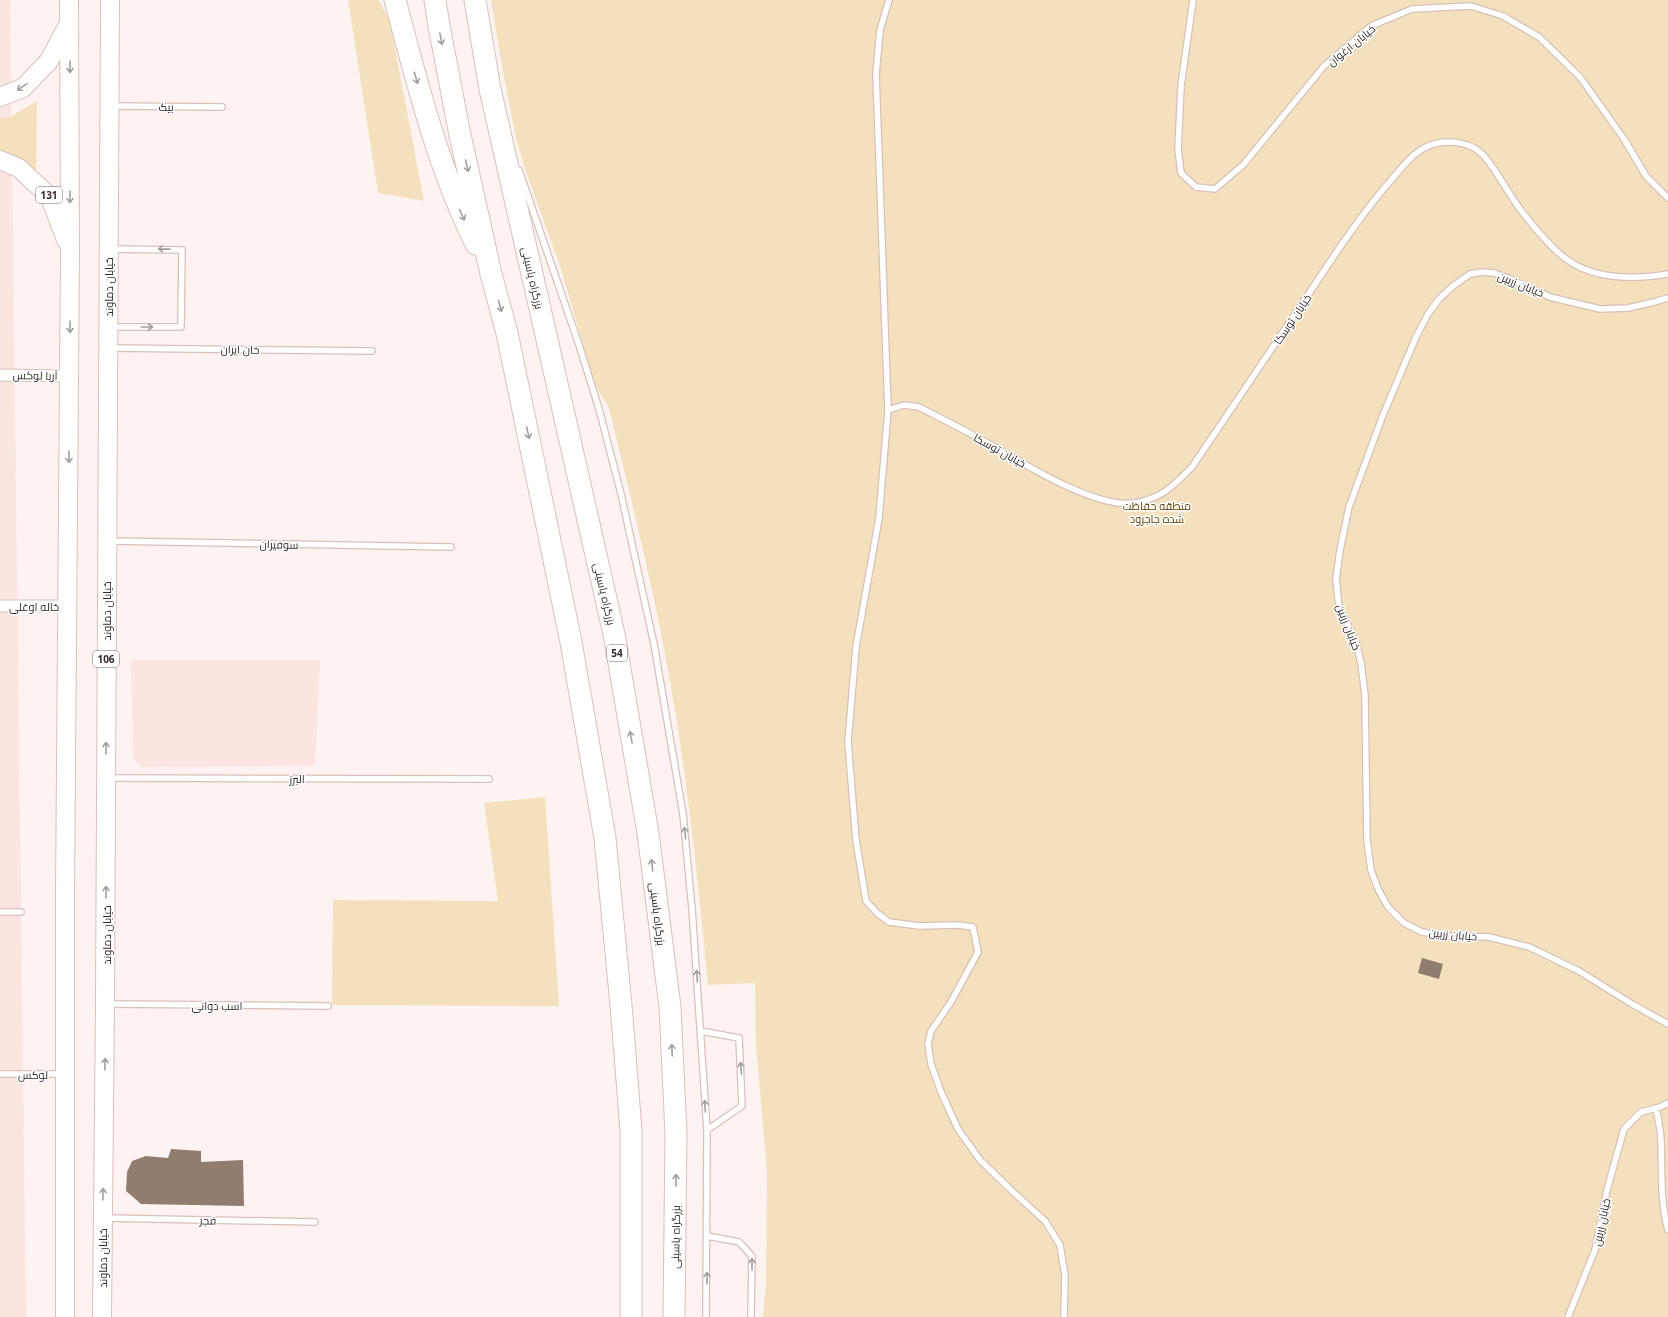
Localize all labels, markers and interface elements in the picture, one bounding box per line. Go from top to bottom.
street label: خیابان ارغوان [1324,21,1378,69]
one-way arrow [437,32,445,45]
one-way arrow [66,60,74,73]
one-way arrow [413,71,420,84]
one-way arrow [16,83,28,91]
street label: بیک [158,99,174,114]
one-way arrow [464,159,471,172]
road number: 131 [36,187,62,203]
one-way arrow [66,190,74,203]
one-way arrow [459,208,466,220]
one-way arrow [158,245,171,253]
street label: بزرگراه یاسینی [519,245,547,311]
street label: خیابان دماوند [101,257,116,317]
street label: خیابان زربین [1496,268,1546,300]
street label: خیابان توسکا [1270,291,1314,347]
one-way arrow [497,299,504,312]
one-way arrow [66,320,74,333]
one-way arrow [140,323,153,331]
street label: خان ایران [220,341,260,357]
street label: آریا لوکس [12,367,58,383]
one-way arrow [524,426,532,439]
street label: خیابان توسکا [971,429,1029,471]
one-way arrow [65,450,73,463]
park label: منطقه حفاظت شده جاجرود [1123,498,1191,526]
street label: سوفیران [259,536,299,552]
street label: بزرگراه یاسینی [591,561,619,627]
street label: خیابان دماوند [99,581,114,641]
street label: خاله اوغلی [9,599,59,614]
street label: خیابان زربین [1333,602,1365,652]
road number: 54 [607,645,627,661]
road number: 106 [93,651,119,667]
one-way arrow [627,731,635,744]
one-way arrow [102,742,110,755]
street label: البرز [288,771,305,786]
one-way arrow [681,827,689,840]
one-way arrow [648,859,656,872]
street label: بزرگراه یاسینی [647,882,669,947]
one-way arrow [102,886,110,899]
street label: خیابان دماوند [99,905,114,965]
street label: خیابان زربین [1428,924,1478,944]
one-way arrow [694,970,701,983]
street label: اسب دوانی [192,998,242,1013]
one-way arrow [668,1044,676,1057]
one-way arrow [101,1058,108,1071]
one-way arrow [737,1062,744,1075]
street label: لوکس [18,1067,48,1082]
one-way arrow [702,1100,709,1113]
one-way arrow [672,1174,679,1187]
one-way arrow [99,1188,106,1201]
street label: خیابان زربین [1589,1197,1613,1247]
street label: بزرگراه یاسینی [667,1205,683,1269]
street label: فجر [199,1212,216,1228]
street label: خیابان دماوند [95,1228,110,1288]
one-way arrow [748,1258,756,1271]
one-way arrow [703,1272,711,1285]

